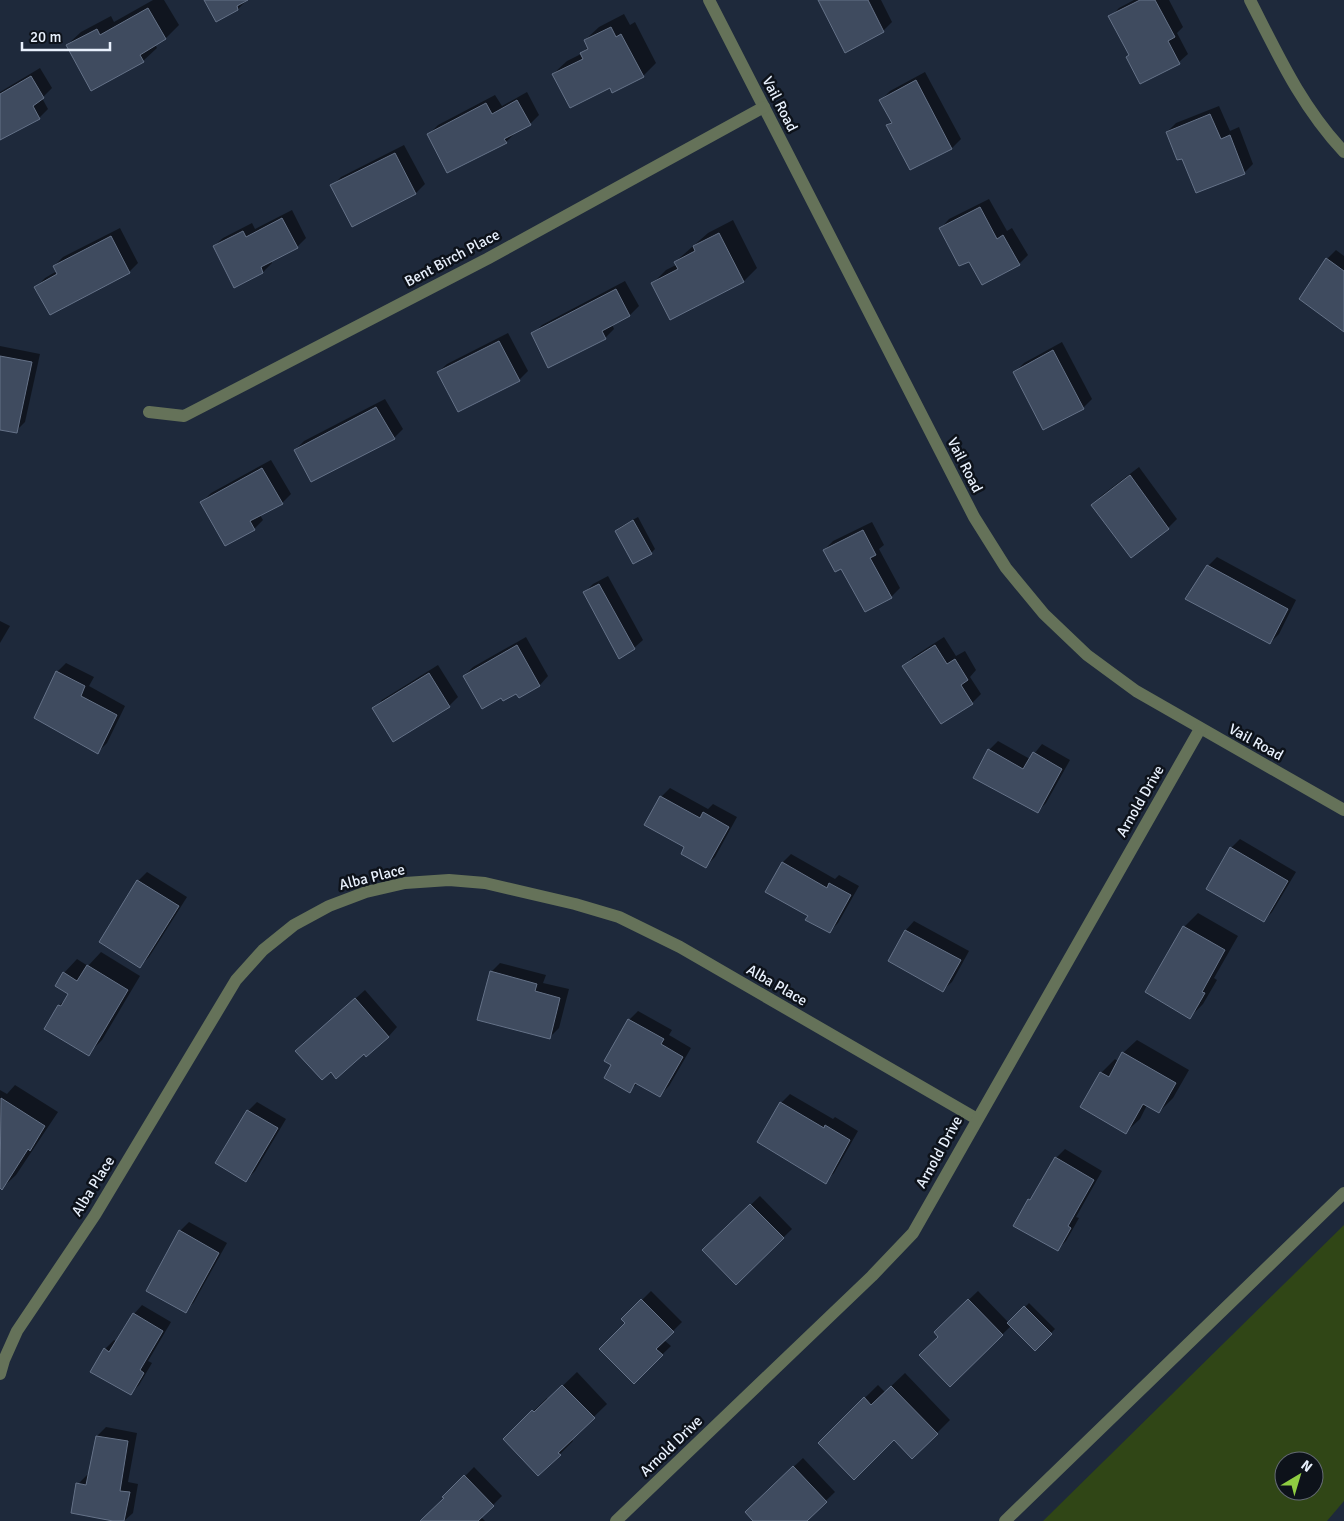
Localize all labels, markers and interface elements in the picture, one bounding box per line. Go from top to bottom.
scale bar [22,20,110,52]
text: 20 m [30,28,61,46]
street label: Vail Road [758,73,802,135]
street label: Bent Birch Place [401,225,503,291]
street label: Vail Road [943,434,987,496]
street label: Vail Road [1226,720,1286,764]
street label: Arnold Drive [1112,762,1168,840]
street label: Alba Place [337,860,407,894]
street label: Alba Place [743,960,811,1010]
street label: Arnold Drive [912,1113,966,1191]
street label: Alba Place [68,1153,118,1219]
street label: Arnold Drive [636,1412,706,1480]
north arrow [1274,1451,1324,1501]
text: N [1298,1456,1316,1476]

